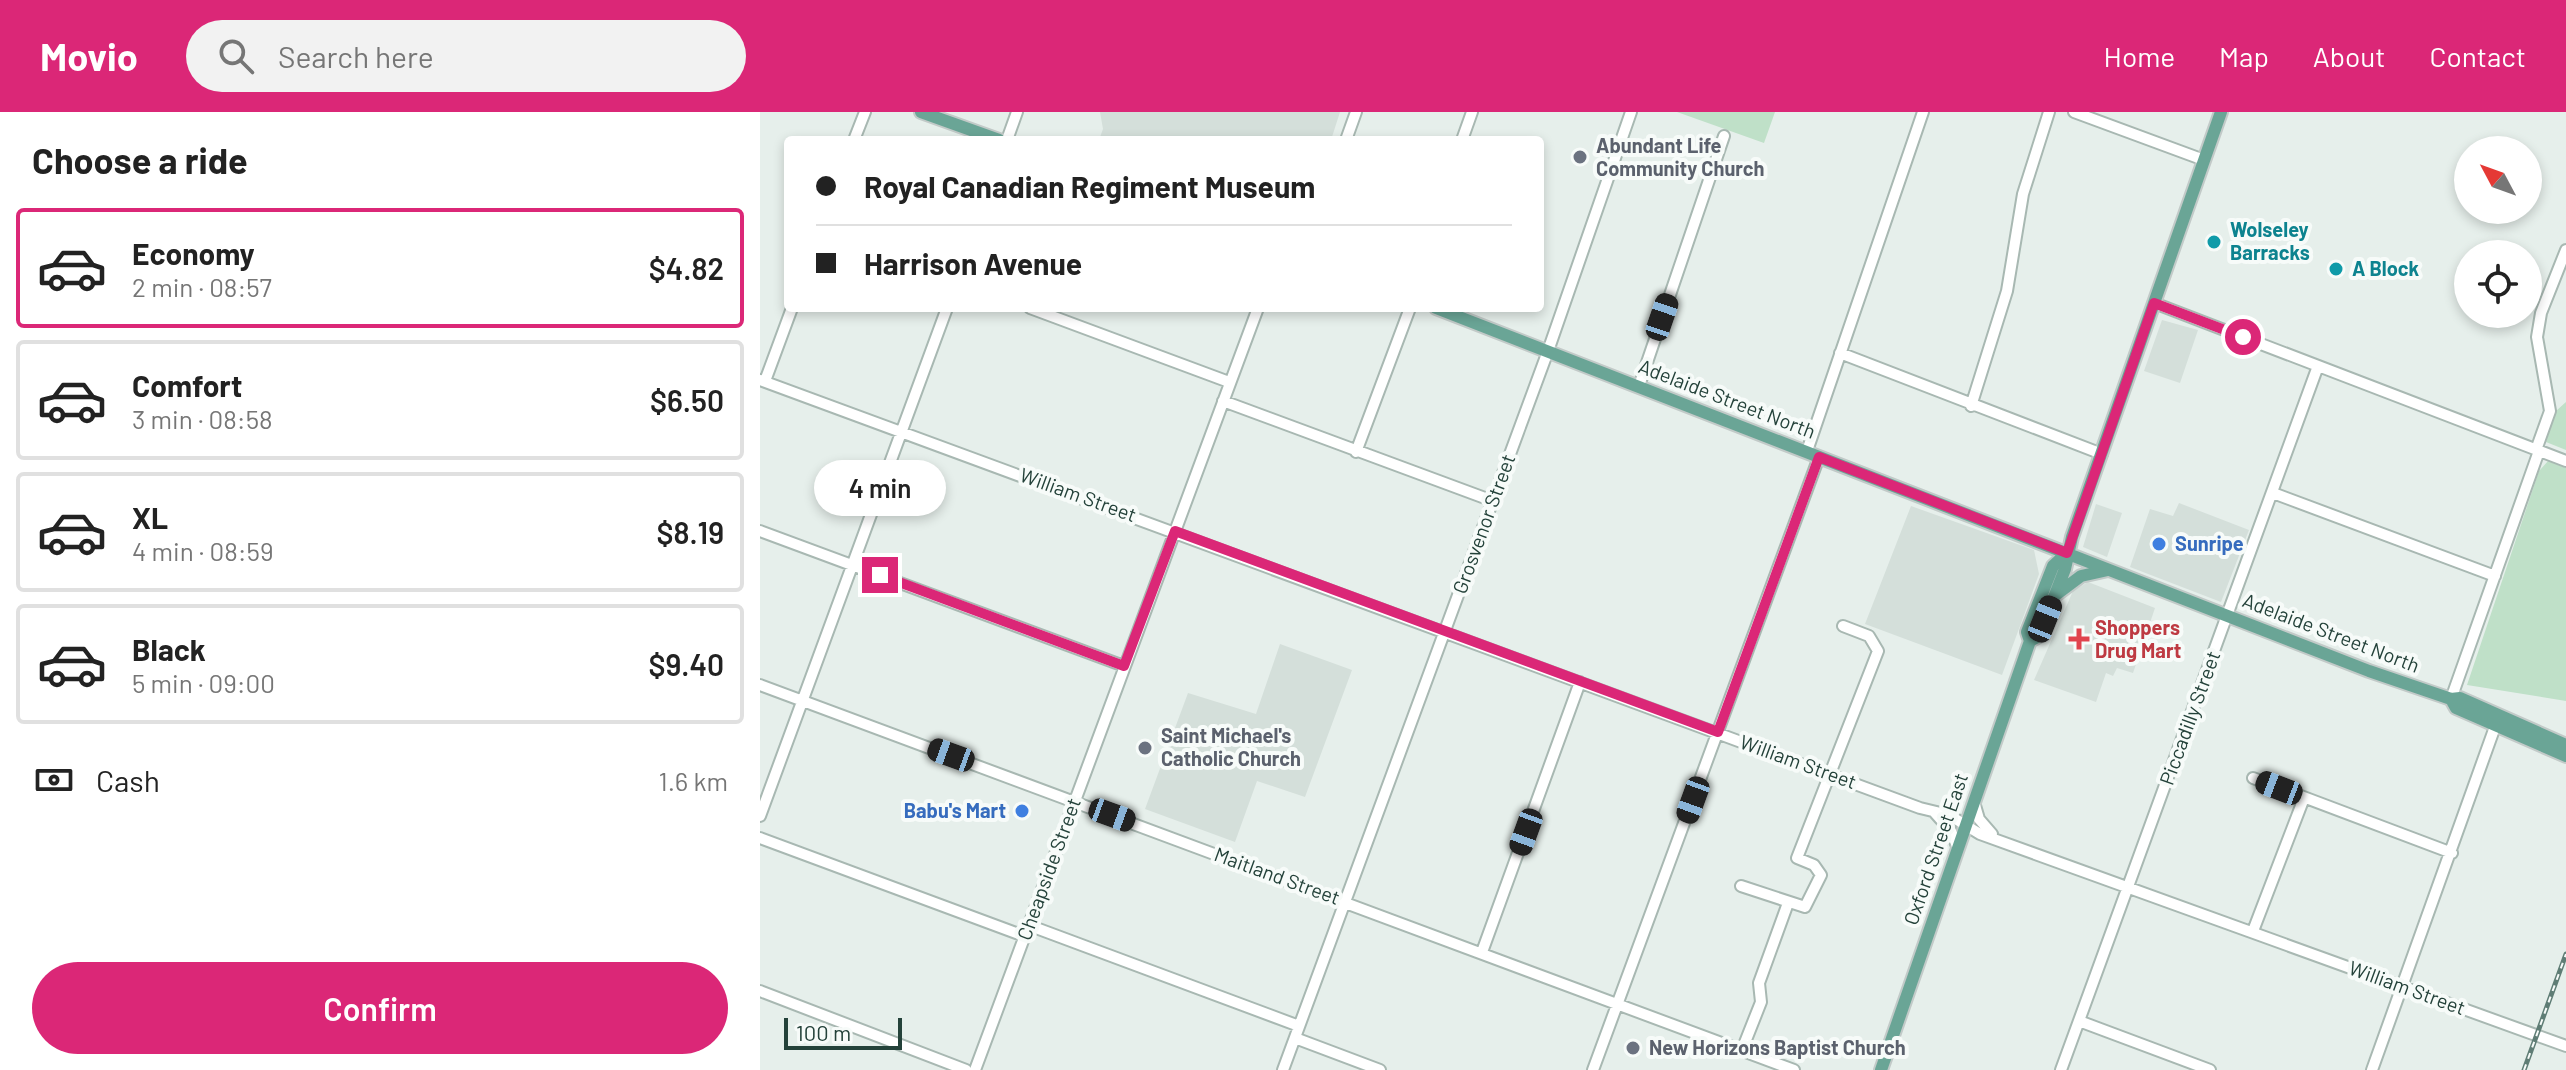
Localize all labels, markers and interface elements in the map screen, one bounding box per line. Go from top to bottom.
search box [186,20,746,92]
text: Movio [40,33,138,79]
icon: search [214,34,258,78]
text: Search here [278,38,434,74]
text: Home [2104,39,2175,73]
text: Map [2219,39,2269,73]
text: About [2313,39,2385,73]
text: Contact [2429,39,2526,73]
place label: Abundant Life Community Church [1596,133,1764,180]
north arrow [2454,136,2542,224]
map controls [2454,136,2542,328]
text: Choose a ride [32,138,248,181]
marker: Abundant Life Community Church [1571,148,1589,166]
text: Royal Canadian Regiment Museum [864,168,1315,204]
place label: Wolseley Barracks [2230,217,2310,264]
icon: car [36,232,108,304]
marker: Wolseley Barracks [2205,233,2223,251]
text: Economy [132,235,255,271]
button: locate [2454,240,2542,328]
text: Harrison Avenue [864,245,1082,281]
text: $4.82 [649,250,724,286]
place label: A Block [2352,256,2420,280]
marker: A Block [2327,260,2345,278]
text: 2 min · 08:57 [132,271,272,302]
car [1643,290,1681,344]
route start [2225,319,2261,355]
street label: Adelaide Street North [1635,353,1819,443]
icon: car [36,364,108,436]
text: Comfort [132,367,242,403]
text: $6.50 [650,382,724,418]
text: 3 min · 08:58 [132,403,273,434]
street label: Grosvenor Street [1447,451,1519,597]
callout: 4 min [814,459,946,515]
street label: William Street [1017,462,1140,526]
text: 4 min [849,472,911,503]
icon: car [36,496,108,568]
text: XL [132,499,168,535]
text: $8.19 [656,514,724,550]
place label: Sunripe [2175,531,2244,555]
text: 4 min · 08:59 [132,535,274,566]
marker: Sunripe [2150,535,2168,553]
route end [862,557,898,593]
street label: Adelaide Street North [2239,587,2423,677]
car [2025,592,2065,646]
place label: Shoppers Drug Mart [2095,615,2181,662]
icon: car [36,628,108,700]
marker: Shoppers Drug Mart [2070,630,2088,648]
text: Black [132,631,206,667]
text: $9.40 [648,646,724,682]
street label: Piccadilly Street [2154,647,2224,788]
text: 5 min · 09:00 [132,667,275,698]
place label: Saint Michael's Catholic Church [1161,723,1301,770]
street label: William Street [1737,729,1860,793]
car [924,736,978,774]
marker: Saint Michael's Catholic Church [1136,739,1154,757]
icon: cash [32,758,76,802]
text: Cash [96,762,160,798]
text: 1.6 km [659,765,728,796]
car [2252,768,2306,808]
street label: Oxford Street East [1898,770,1972,928]
car [1674,773,1712,827]
street label: Cheapside Street [1011,794,1085,943]
car [1085,796,1139,834]
place label: Babu's Mart [904,798,1006,822]
marker: Babu's Mart [1013,802,1031,820]
car [1507,805,1545,859]
street label: Maitland Street [1211,841,1343,909]
street label: William Street [2346,955,2469,1019]
button: Confirm [32,962,728,1054]
scale bar [784,1014,902,1050]
text: 100 m [796,1019,851,1045]
place label: New Horizons Baptist Church [1649,1035,1906,1059]
marker: New Horizons Baptist Church [1624,1039,1642,1057]

